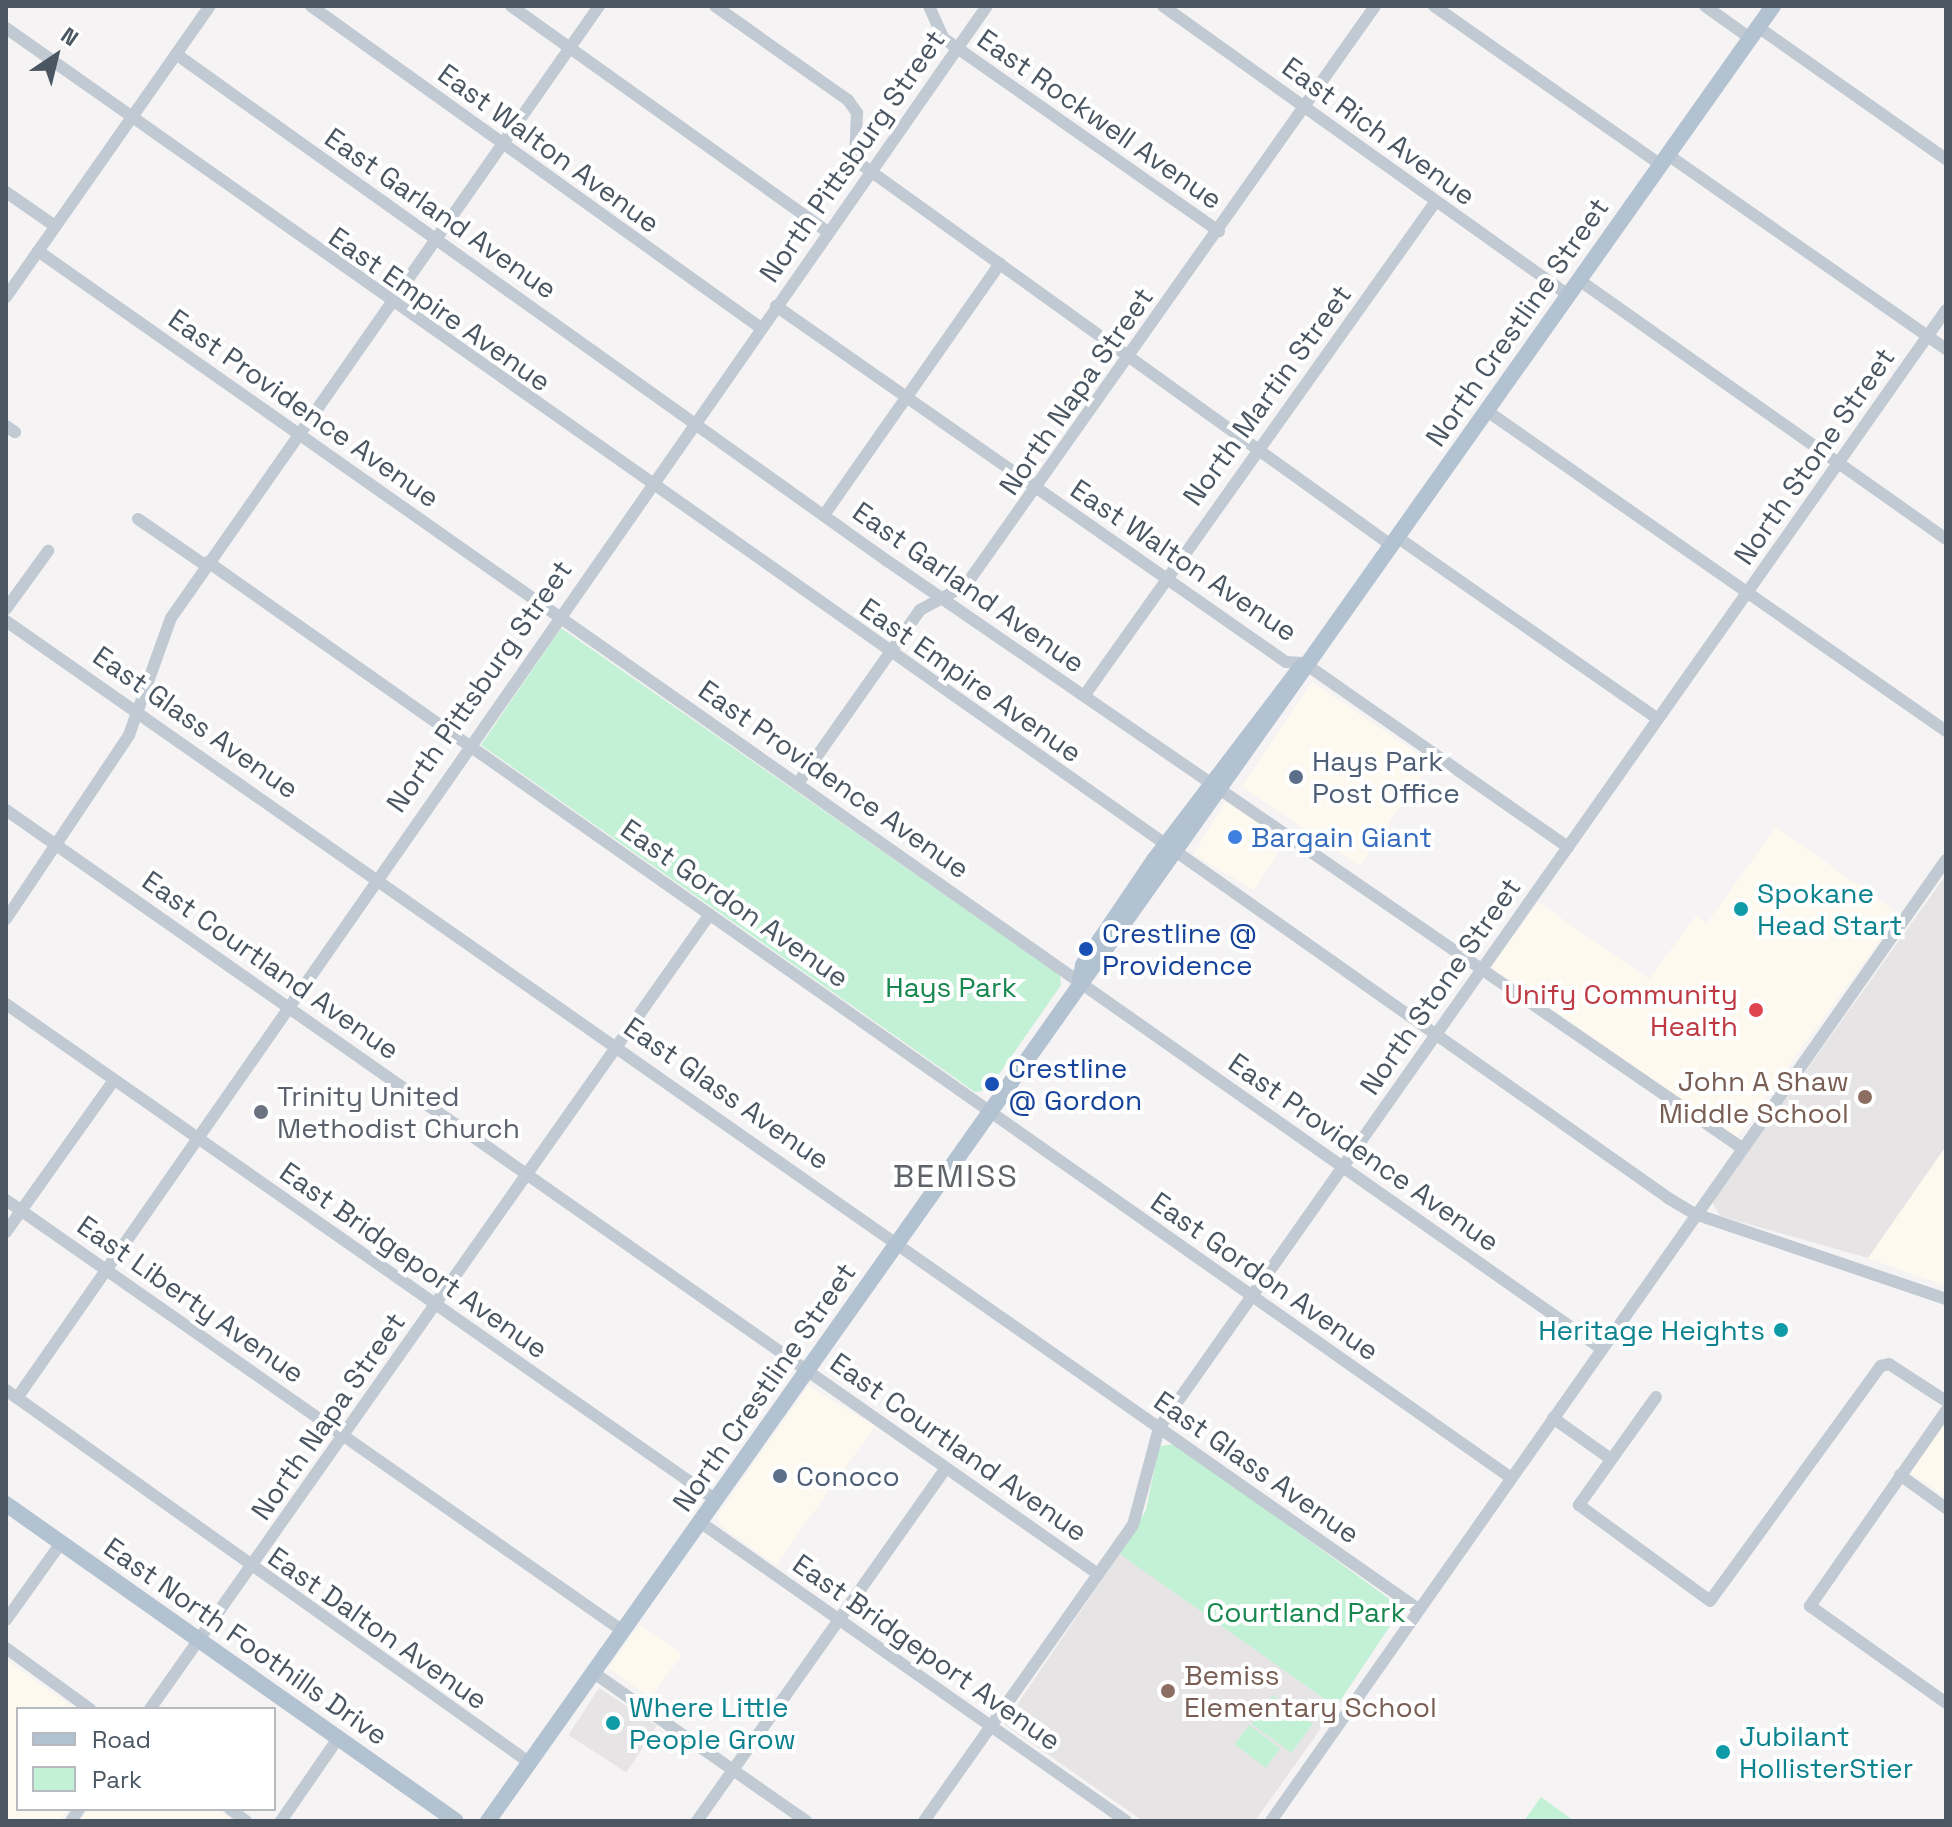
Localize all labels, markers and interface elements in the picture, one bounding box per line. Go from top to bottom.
north arrow [16,16,96,96]
text: N [56,21,84,52]
street label: East Rockwell Avenue [971,22,1229,216]
street label: North Pittsburg Street [752,23,952,289]
street label: East Rich Avenue [1276,50,1482,212]
street label: East Walton Avenue [431,56,667,240]
street label: East Garland Avenue [318,120,564,306]
street label: North Crestline Street [1418,191,1616,453]
street label: East Empire Avenue [322,220,558,398]
street label: North Martin Street [1176,278,1358,512]
street label: North Napa Street [992,281,1160,501]
street label: East Providence Avenue [162,302,446,514]
street label: North Stone Street [1727,341,1901,571]
street label: East Walton Avenue [1064,472,1304,648]
street label: East Garland Avenue [846,494,1092,680]
street label: North Pittsburg Street [379,553,579,819]
street label: East Empire Avenue [853,591,1089,769]
street label: East Glass Avenue [87,638,305,806]
street label: East Providence Avenue [692,673,976,885]
place label: Hays Park Post Office [1312,744,1460,810]
marker: Hays Park Post Office [1287,768,1305,786]
street label: East Gordon Avenue [614,812,856,994]
place label: Bargain Giant [1251,820,1432,854]
marker: Bargain Giant [1226,828,1244,846]
street label: East Courtland Avenue [136,863,406,1067]
street label: North Stone Street [1353,871,1527,1101]
place label: Spokane Head Start [1757,876,1902,942]
marker: Spokane Head Start [1732,900,1750,918]
place label: Crestline @ Providence [1102,916,1257,982]
marker: Crestline @ Providence [1077,940,1095,958]
park label: Hays Park [885,970,1017,1004]
place label: Unify Community Health [1504,977,1738,1043]
marker: Unify Community Health [1745,999,1767,1021]
street label: East Glass Avenue [618,1009,836,1177]
street label: East Providence Avenue [1222,1046,1506,1258]
place label: Crestline @ Gordon [1008,1051,1142,1117]
place label: John A Shaw Middle School [1659,1064,1849,1130]
marker: Crestline @ Gordon [983,1075,1001,1093]
place label: Trinity United Methodist Church [277,1079,520,1145]
marker: John A Shaw Middle School [1856,1088,1874,1106]
marker: Trinity United Methodist Church [252,1103,270,1121]
street label: East Bridgeport Avenue [273,1155,555,1365]
district label: BEMISS [893,1157,1019,1195]
street label: East Gordon Avenue [1144,1185,1386,1367]
street label: East Liberty Avenue [71,1208,311,1390]
street label: North Crestline Street [665,1256,863,1518]
street label: North Napa Street [244,1306,412,1526]
place label: Heritage Heights [1538,1313,1765,1347]
marker: Heritage Heights [1772,1321,1790,1339]
street label: East Courtland Avenue [824,1345,1094,1549]
street label: East Glass Avenue [1148,1383,1366,1551]
place label: Conoco [796,1459,900,1493]
marker: Conoco [771,1467,789,1485]
street label: East North Foothills Drive [98,1530,394,1752]
street label: East Dalton Avenue [262,1539,494,1717]
street label: East Bridgeport Avenue [786,1547,1068,1757]
park label: Courtland Park [1206,1595,1406,1629]
place label: Bemiss Elementary School [1184,1658,1437,1724]
marker: Bemiss Elementary School [1159,1682,1177,1700]
place label: Where Little People Grow [629,1690,796,1756]
legend [16,1707,276,1811]
marker: Where Little People Grow [604,1714,622,1732]
place label: Jubilant HollisterStier [1739,1719,1913,1785]
text: Road [92,1724,151,1755]
marker: Jubilant HollisterStier [1714,1743,1732,1761]
text: Park [92,1764,142,1795]

